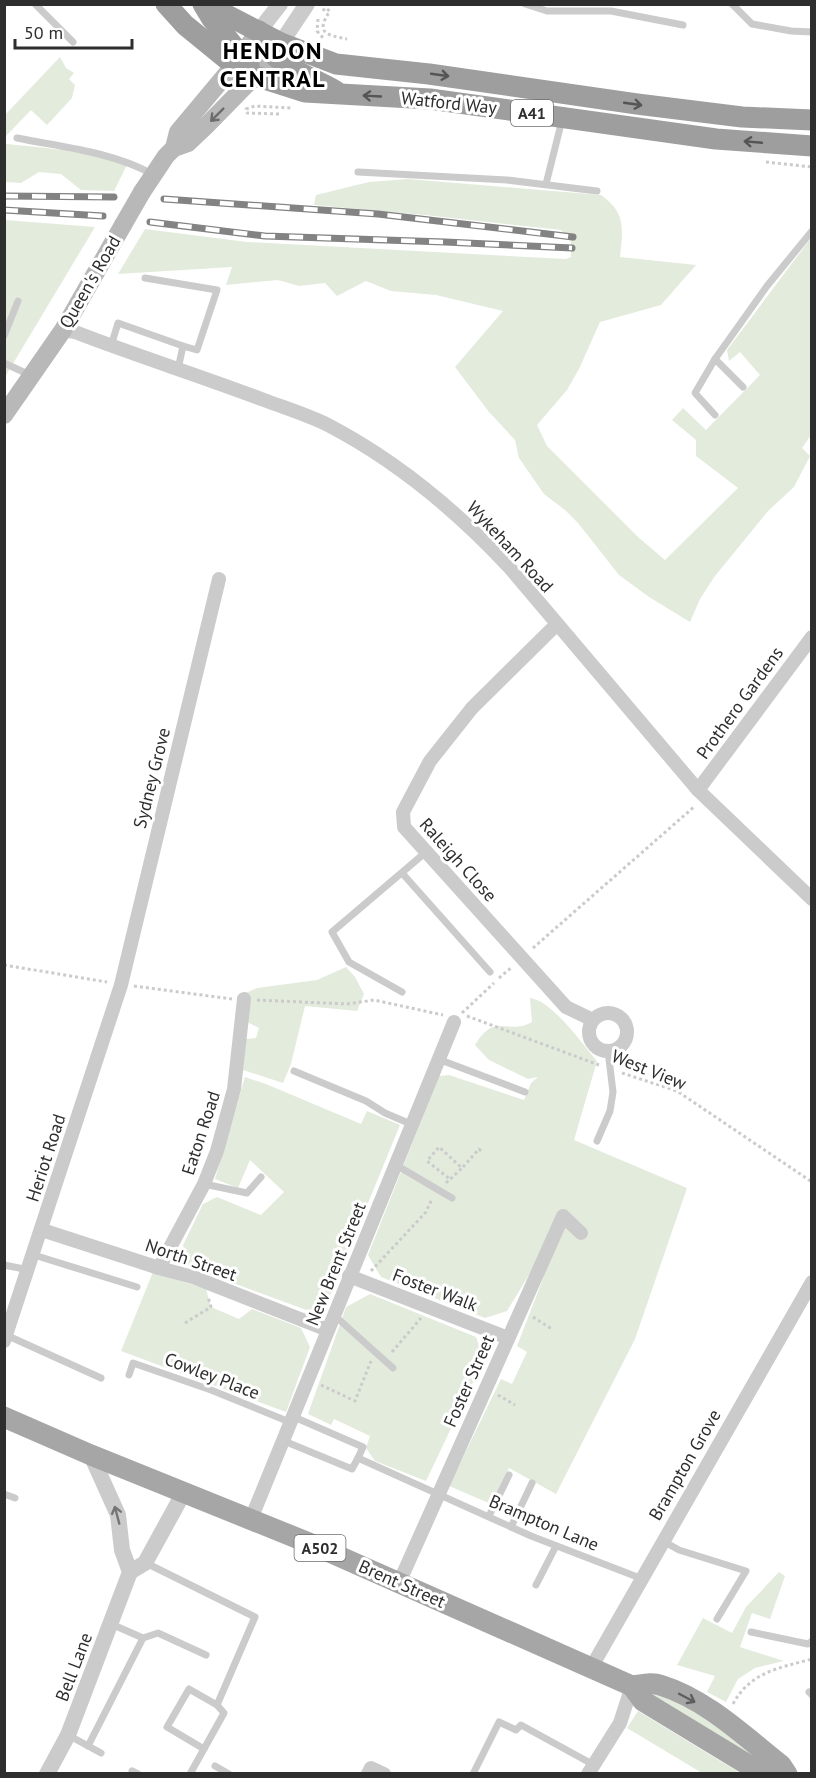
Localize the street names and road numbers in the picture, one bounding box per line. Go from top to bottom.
street label: Watford Way [400,86,499,119]
road number: A41 [511,100,553,126]
street label: Queen's Road [54,231,125,332]
street label: Wykeham Road [462,496,559,597]
street label: Prothero Gardens [691,642,788,763]
street label: Sydney Grove [128,725,175,831]
street label: Raleigh Close [415,813,502,906]
street label: West View [609,1044,691,1095]
street label: Eaton Road [176,1088,225,1178]
street label: Heriot Road [21,1111,71,1205]
street label: New Brent Street [300,1199,371,1329]
street label: North Street [142,1233,240,1286]
street label: Foster Walk [389,1263,481,1316]
street label: Foster Street [438,1331,499,1430]
street label: Cowley Place [161,1347,263,1404]
street label: Brampton Grove [644,1405,726,1524]
street label: Brampton Lane [486,1489,603,1556]
road number: A502 [294,1535,346,1561]
street label: Brent Street [355,1554,449,1613]
street label: Bell Lane [50,1629,97,1704]

